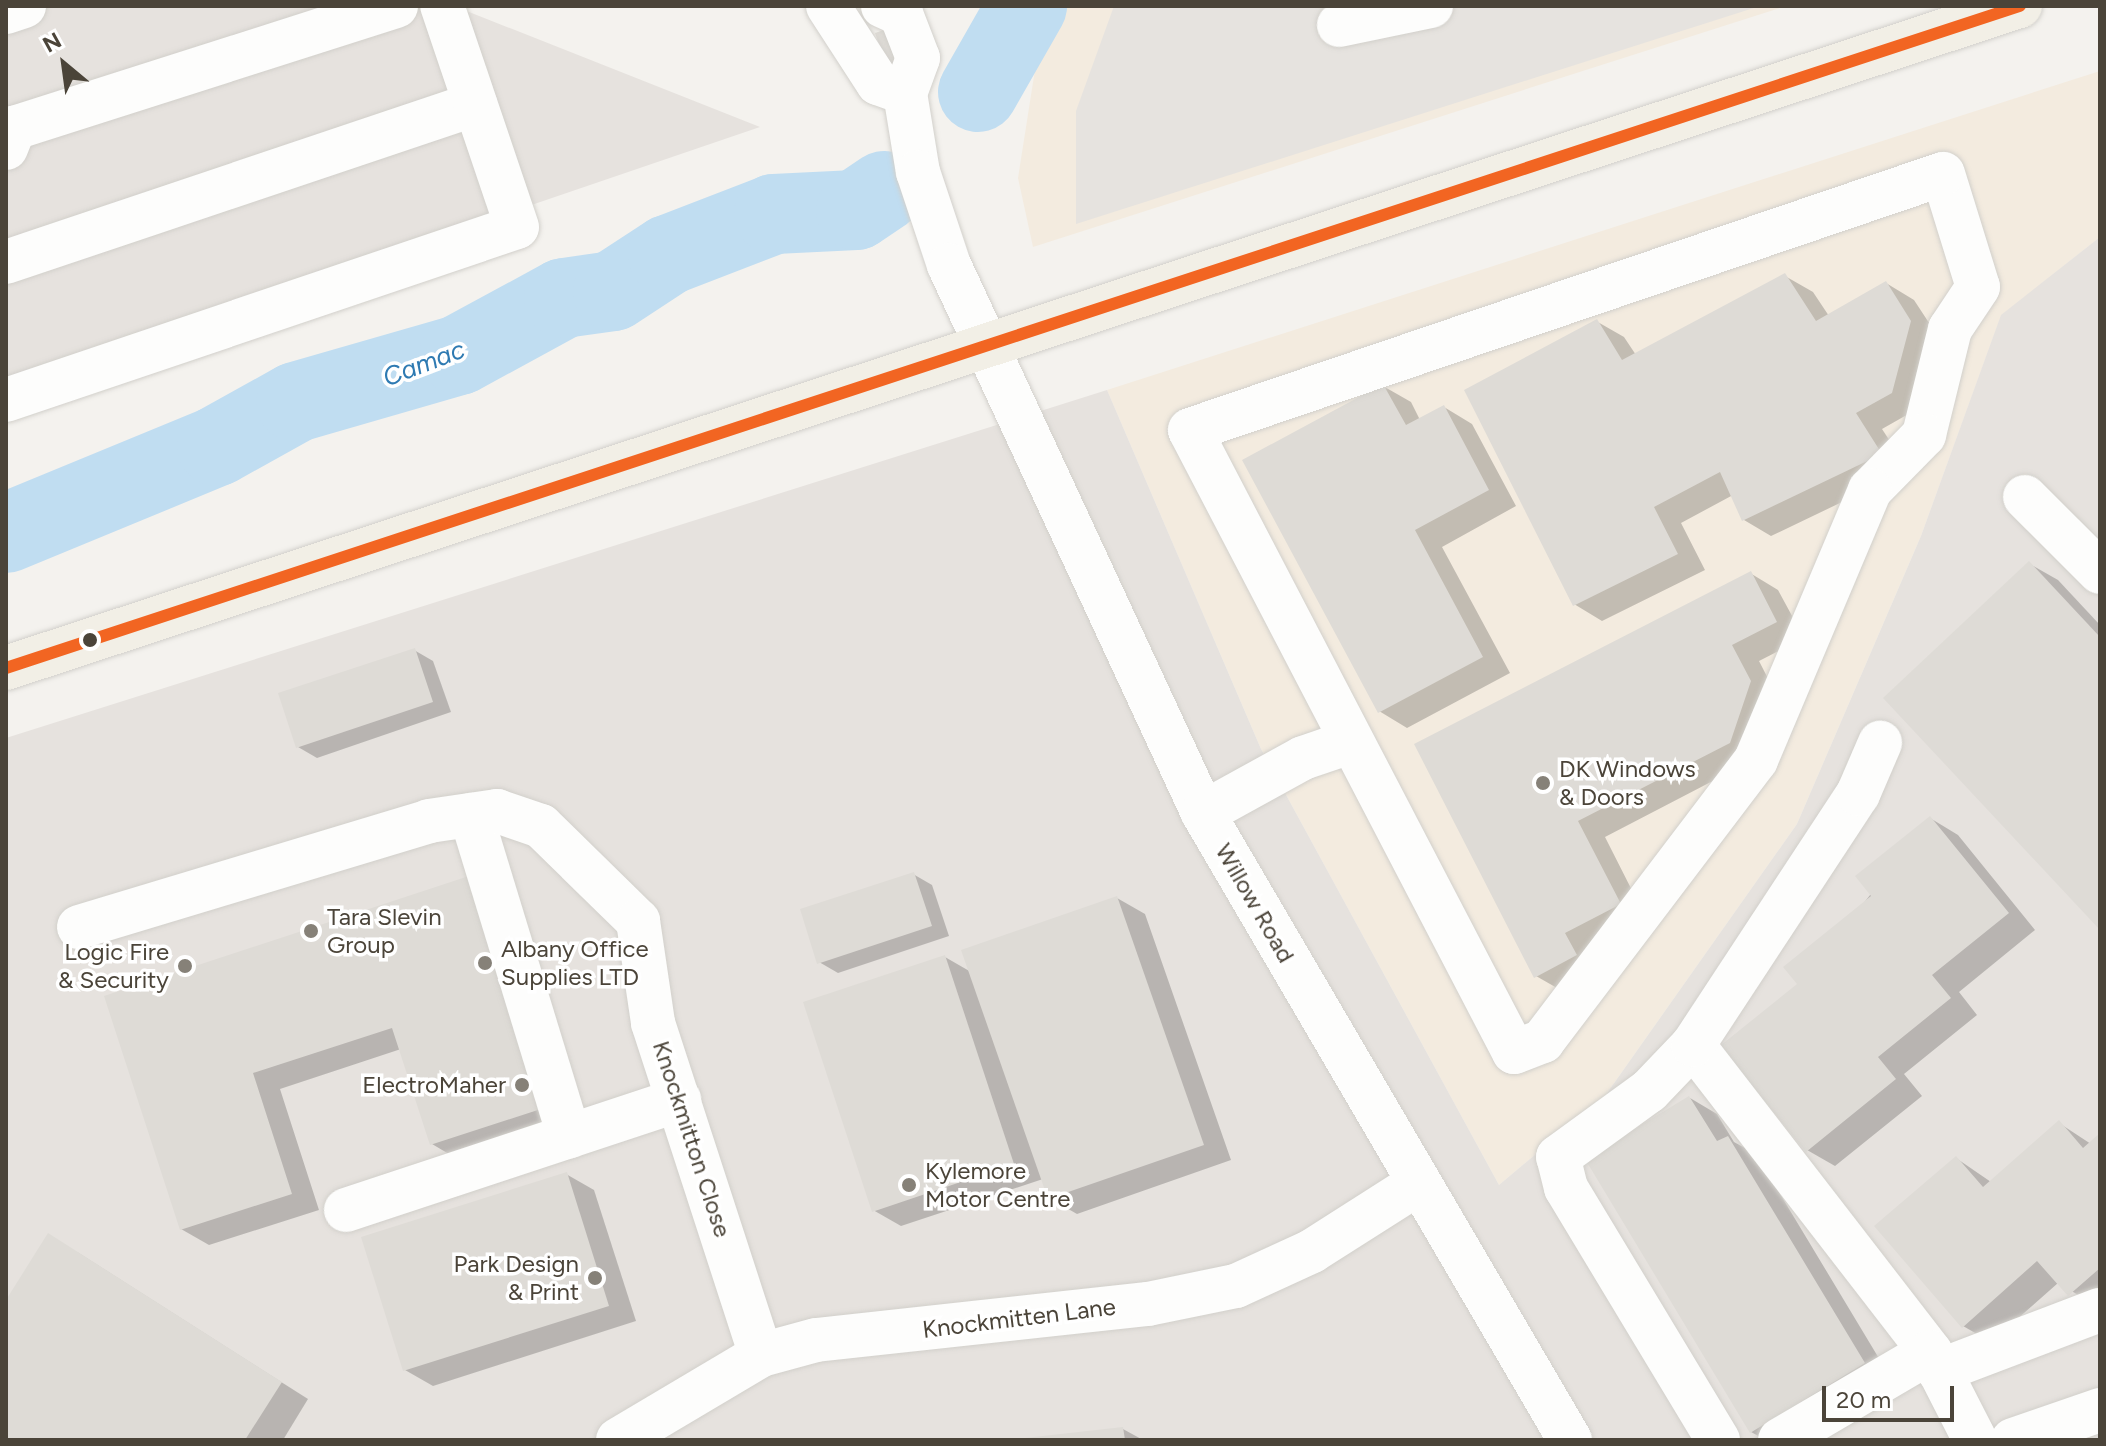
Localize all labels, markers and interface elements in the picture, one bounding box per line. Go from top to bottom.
north arrow [24,24,104,104]
text: N [38,27,66,59]
water label: Camac [378,334,470,394]
unlabelled marker [82,632,98,648]
place label: DK Windows & Doors [1559,755,1696,811]
marker: DK Windows & Doors [1534,774,1552,792]
street label: Willow Road [1209,838,1301,968]
place label: Tara Slevin Group [327,903,442,959]
marker: Tara Slevin Group [302,922,320,940]
place label: Albany Office Supplies LTD [501,935,649,991]
place label: Logic Fire & Security [58,938,169,994]
marker: Albany Office Supplies LTD [476,954,494,972]
marker: Logic Fire & Security [176,957,194,975]
street label: Knockmitton Close [647,1037,737,1241]
place label: ElectroMaher [362,1071,506,1099]
marker: ElectroMaher [513,1076,531,1094]
place label: Kylemore Motor Centre [925,1157,1070,1213]
marker: Kylemore Motor Centre [900,1176,918,1194]
place label: Park Design & Print [454,1250,579,1306]
marker: Park Design & Print [586,1269,604,1287]
street label: Knockmitten Lane [921,1292,1117,1344]
scale bar [1826,1370,1958,1420]
text: 20 m [1836,1385,1891,1414]

